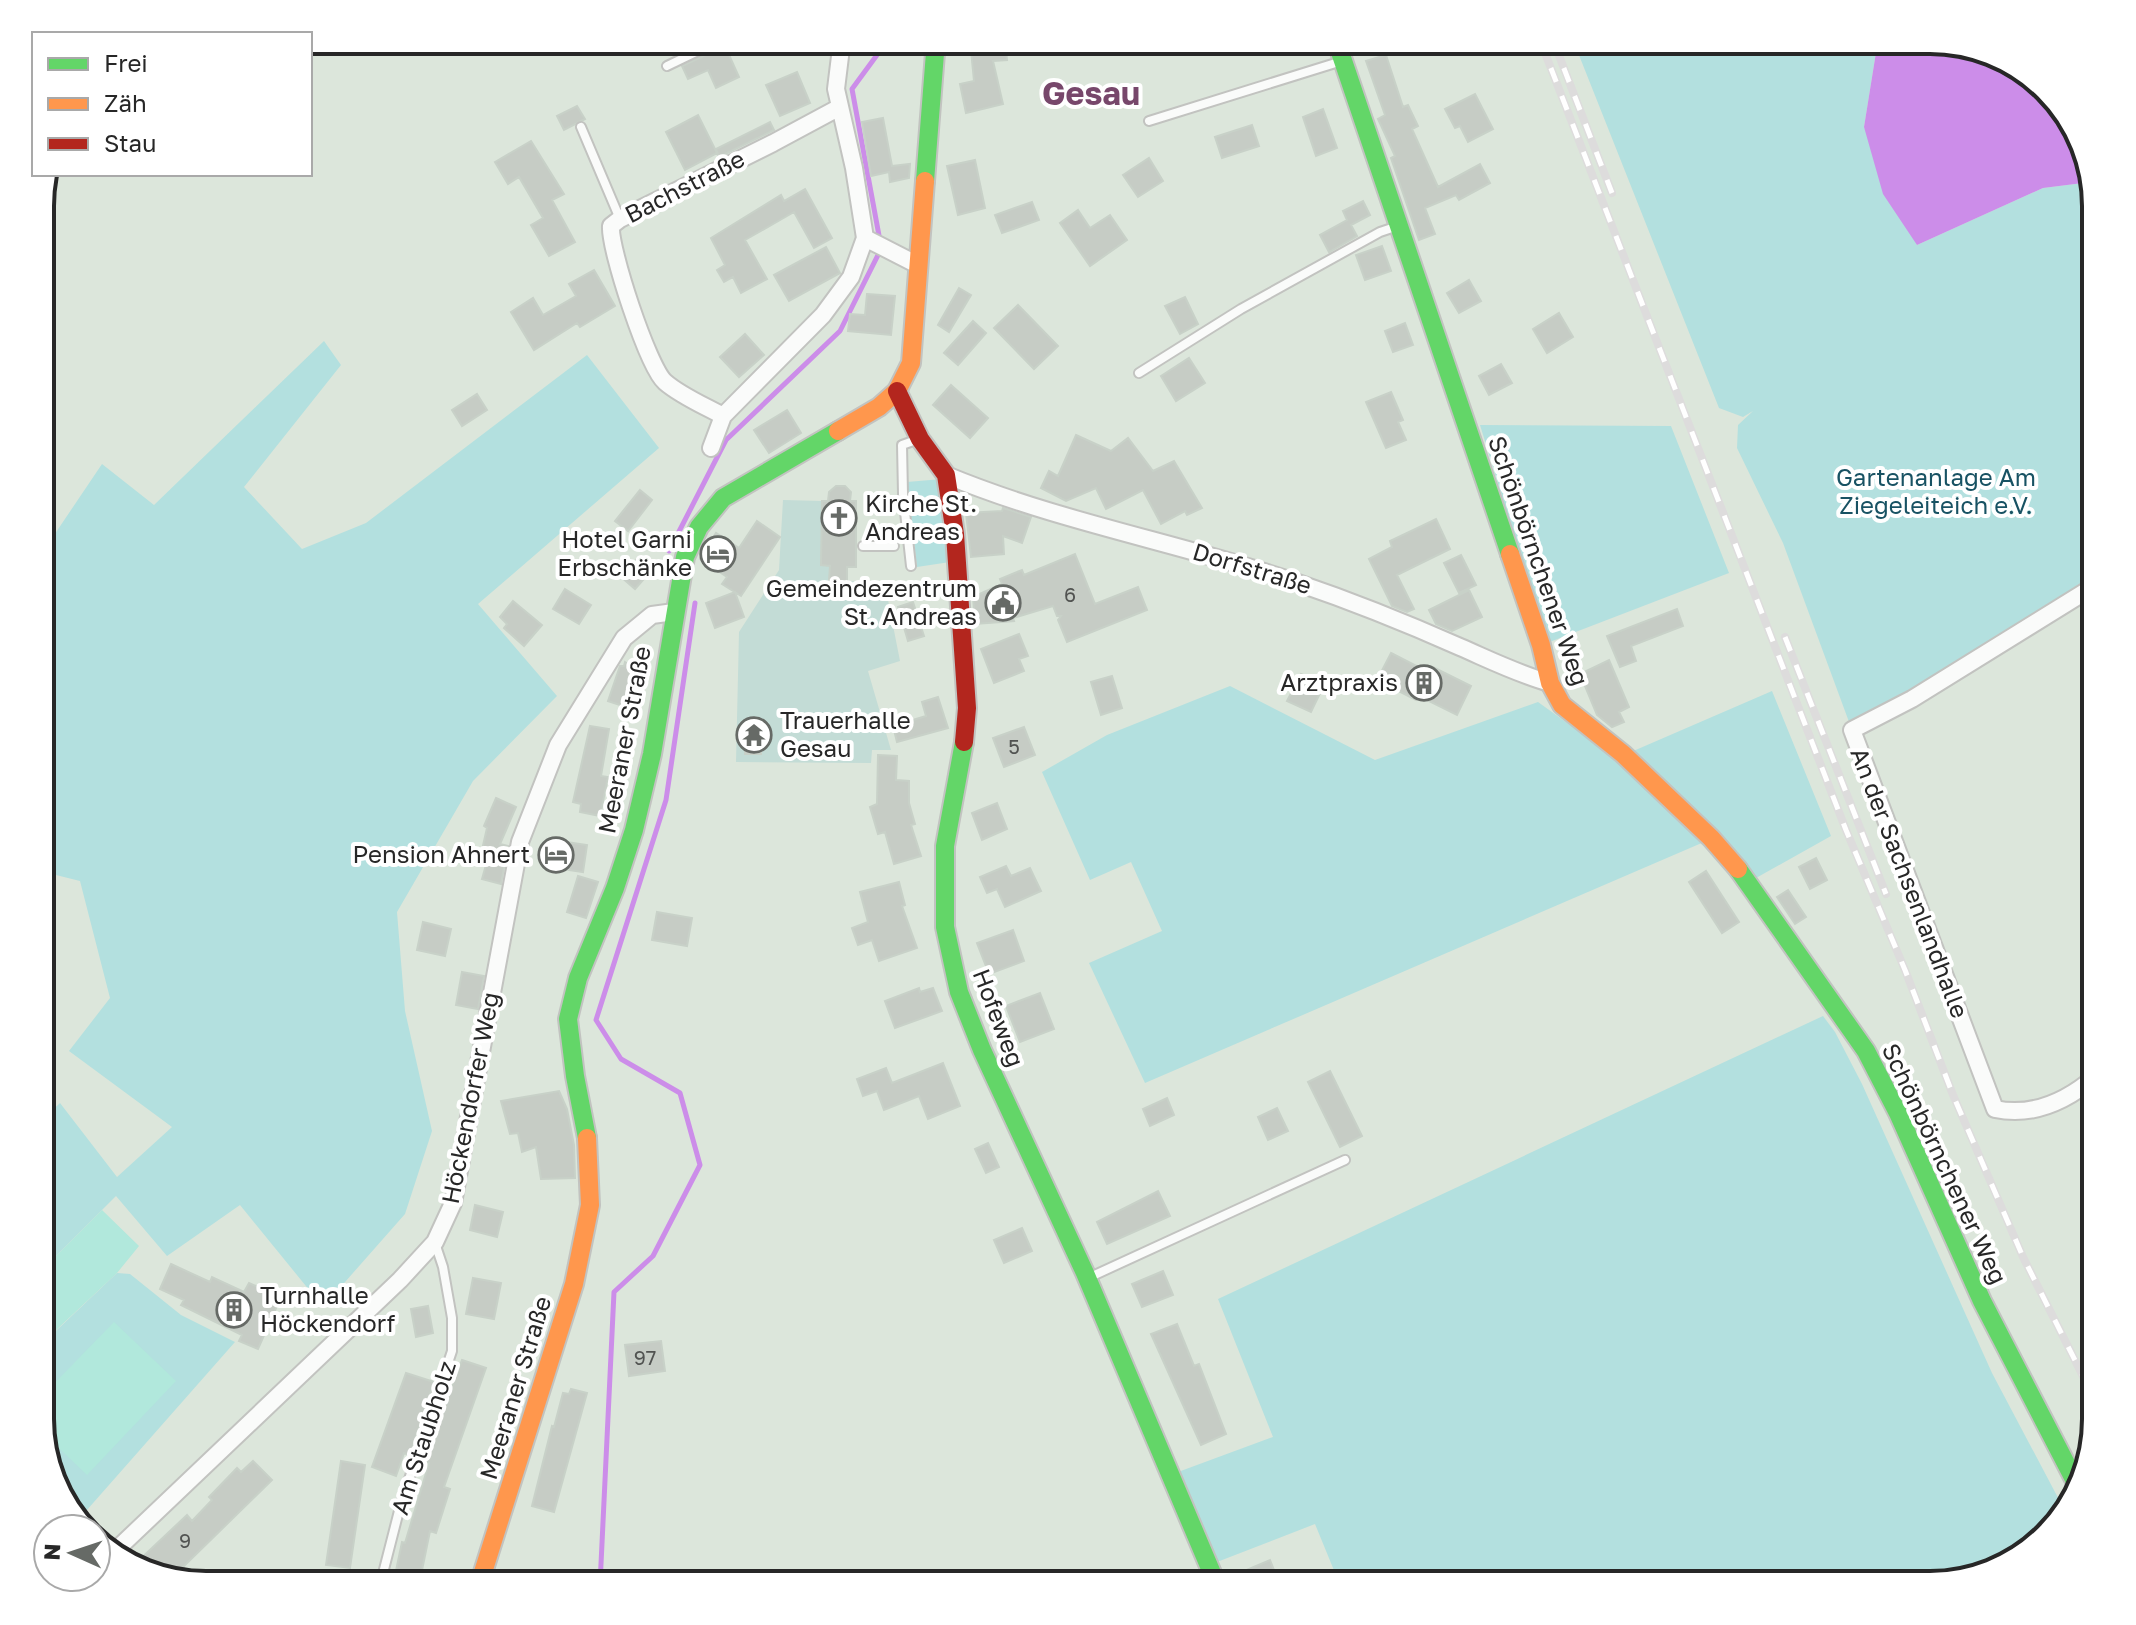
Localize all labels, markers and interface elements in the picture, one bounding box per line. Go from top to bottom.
legend [32,32,312,176]
text: Frei [104,48,148,77]
district label: Gesau [1042,74,1140,112]
text: Zäh [104,88,147,117]
text: Stau [104,128,157,157]
street label: Bachstraße [620,143,749,228]
street label: Schönbörnchener Weg [1483,432,1596,689]
park label: Gartenanlage Am Ziegeleiteich e.V. [1836,462,2036,519]
place label: Kirche St. Andreas [865,488,977,545]
church icon: Kirche St. Andreas [820,499,858,537]
place label: Hotel Garni Erbschänke [557,524,692,581]
hotel icon: Hotel Garni Erbschänke [699,535,737,573]
street label: Dorfstraße [1190,536,1315,599]
place label: Gemeindezentrum St. Andreas [766,573,977,630]
house number: 6 [1064,582,1076,606]
public building icon: Gemeindezentrum St. Andreas [984,584,1022,622]
street label: Meeraner Straße [591,644,656,836]
building icon: Arztpraxis [1405,664,1443,702]
place label: Arztpraxis [1280,667,1398,696]
place label: Trauerhalle Gesau [780,705,911,762]
temple icon: Trauerhalle Gesau [735,716,773,754]
house number: 5 [1008,734,1020,758]
street label: An der Sachsenlandhalle [1845,743,1975,1022]
hotel icon: Pension Ahnert [537,836,575,874]
place label: Pension Ahnert [353,839,530,868]
street label: Hofeweg [967,964,1031,1070]
street label: Höckendorfer Weg [435,989,504,1206]
street label: Schönbörnchener Weg [1877,1038,2014,1288]
place label: Turnhalle Höckendorf [260,1280,395,1337]
building icon: Turnhalle Höckendorf [215,1291,253,1329]
street label: Meeraner Straße [473,1292,556,1483]
house number: 97 [634,1345,656,1369]
street label: Am Staubholz [384,1357,461,1518]
north arrow [32,1513,112,1593]
house number: 9 [179,1528,191,1552]
text: N [38,1543,65,1561]

